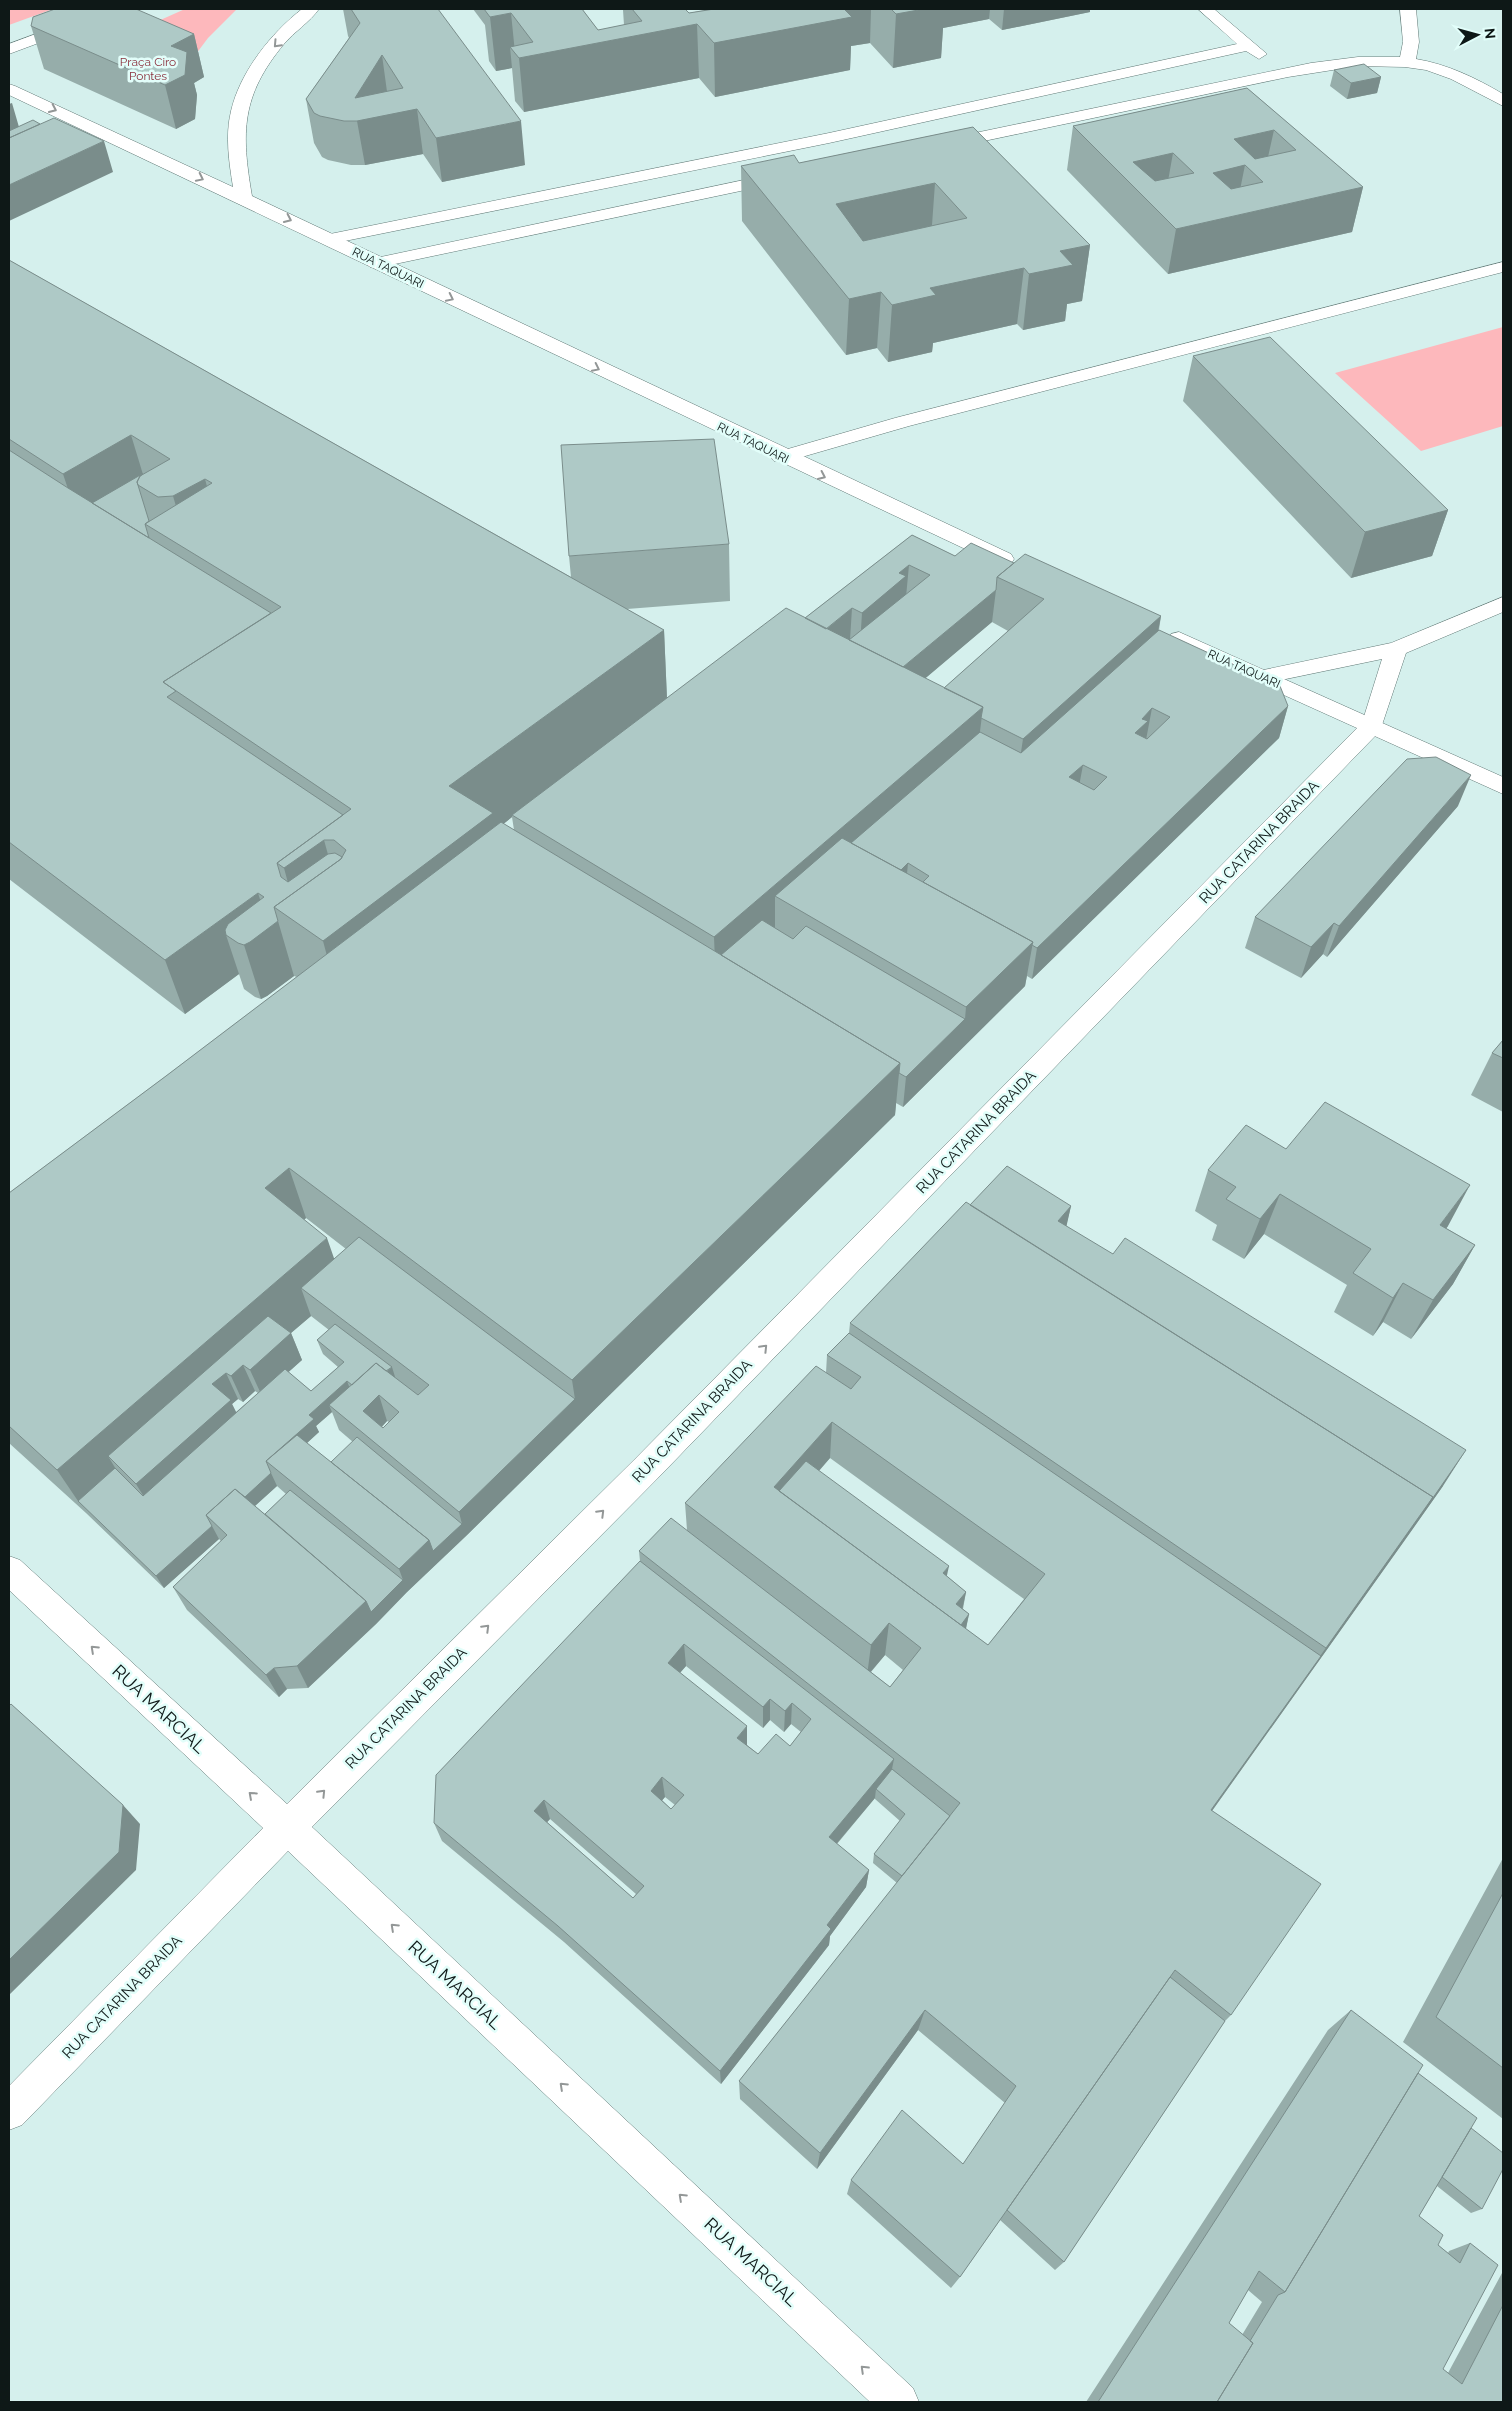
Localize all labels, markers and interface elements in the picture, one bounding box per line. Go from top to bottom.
north arrow [1452,10,1502,60]
text: N [1481,27,1498,40]
one-way arrow [274,38,283,47]
park label: Praça Ciro Pontes [120,55,176,83]
one-way arrow [48,103,57,114]
one-way arrow [195,172,204,182]
one-way arrow [283,213,292,224]
street label: RUA TAQUARI [350,245,426,291]
one-way arrow [445,292,454,302]
one-way arrow [591,362,600,372]
street label: RUA TAQUARI [715,420,791,466]
one-way arrow [817,469,826,480]
street label: RUA TAQUARI [1206,647,1282,691]
street label: RUA CATARINA BRAIDA [1195,777,1323,907]
street label: RUA CATARINA BRAIDA [912,1067,1040,1197]
one-way arrow [758,1345,767,1354]
street label: RUA CATARINA BRAIDA [628,1356,756,1486]
one-way arrow [595,1510,604,1519]
one-way arrow [480,1625,489,1634]
street label: RUA CATARINA BRAIDA [342,1644,470,1772]
one-way arrow [91,1646,100,1655]
street label: RUA MARCIAL [108,1660,211,1758]
one-way arrow [316,1790,325,1799]
one-way arrow [248,1792,257,1801]
one-way arrow [390,1924,399,1933]
street label: RUA CATARINA BRAIDA [58,1932,186,2062]
street label: RUA MARCIAL [404,1936,507,2034]
one-way arrow [560,2083,569,2092]
one-way arrow [679,2194,688,2203]
street label: RUA MARCIAL [700,2213,803,2311]
one-way arrow [861,2366,870,2375]

